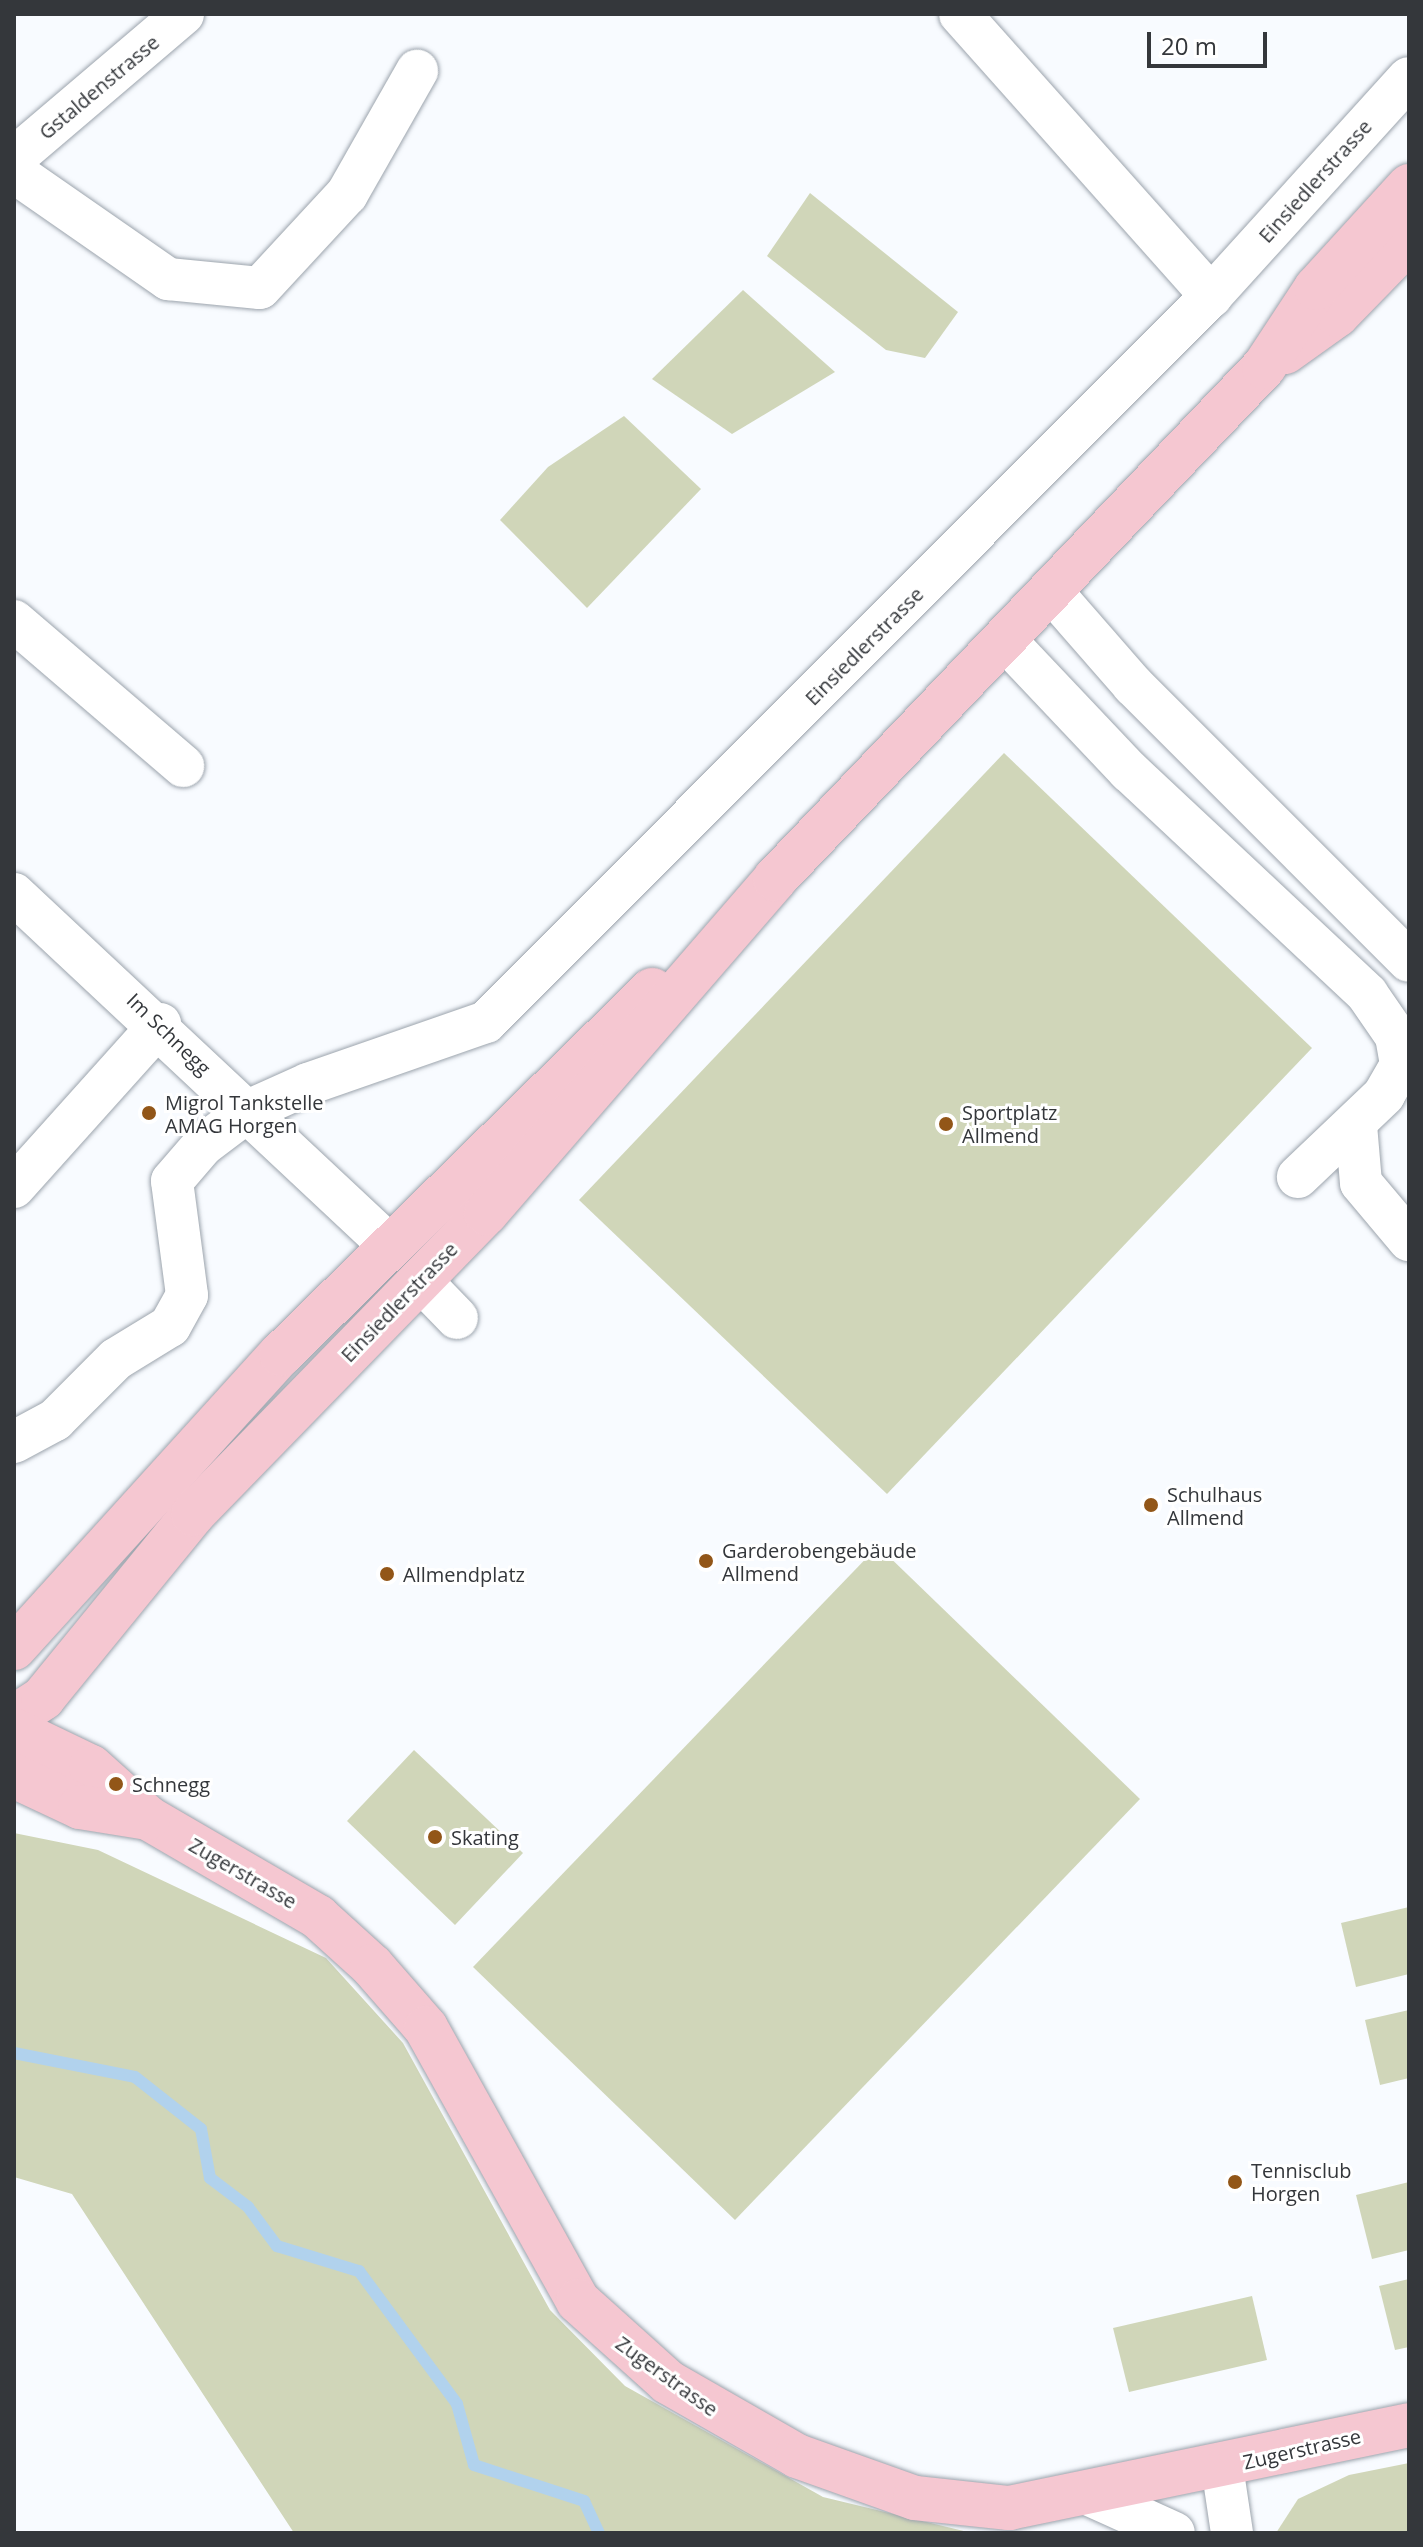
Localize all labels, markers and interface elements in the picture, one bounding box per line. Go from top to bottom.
scale bar [1151,16,1271,66]
text: 20 m [1161,29,1217,62]
street label: Gstaldenstrasse [34,30,164,144]
street label: Einsiedlerstrasse [1253,115,1377,247]
street label: Einsiedlerstrasse [800,582,928,710]
street label: Im Schnegg [122,988,216,1080]
place label: Migrol Tankstelle AMAG Horgen [165,1090,323,1137]
place label: Sportplatz Allmend [962,1100,1057,1147]
marker: Migrol Tankstelle AMAG Horgen [140,1104,158,1122]
marker: Sportplatz Allmend [937,1115,955,1133]
street label: Einsiedlerstrasse [336,1237,462,1367]
place label: Schulhaus Allmend [1167,1482,1262,1529]
marker: Schulhaus Allmend [1142,1496,1160,1514]
place label: Garderobengebäude Allmend [722,1538,916,1585]
marker: Garderobengebäude Allmend [697,1552,715,1570]
place label: Allmendplatz [403,1562,525,1586]
marker: Allmendplatz [378,1565,396,1583]
place label: Schnegg [132,1772,210,1796]
marker: Schnegg [107,1775,125,1793]
place label: Skating [451,1825,519,1849]
marker: Skating [426,1828,444,1846]
street label: Zugerstrasse [185,1833,301,1913]
place label: Tennisclub Horgen [1251,2158,1351,2205]
marker: Tennisclub Horgen [1226,2173,1244,2191]
street label: Zugerstrasse [611,2331,723,2421]
street label: Zugerstrasse [1241,2424,1363,2474]

